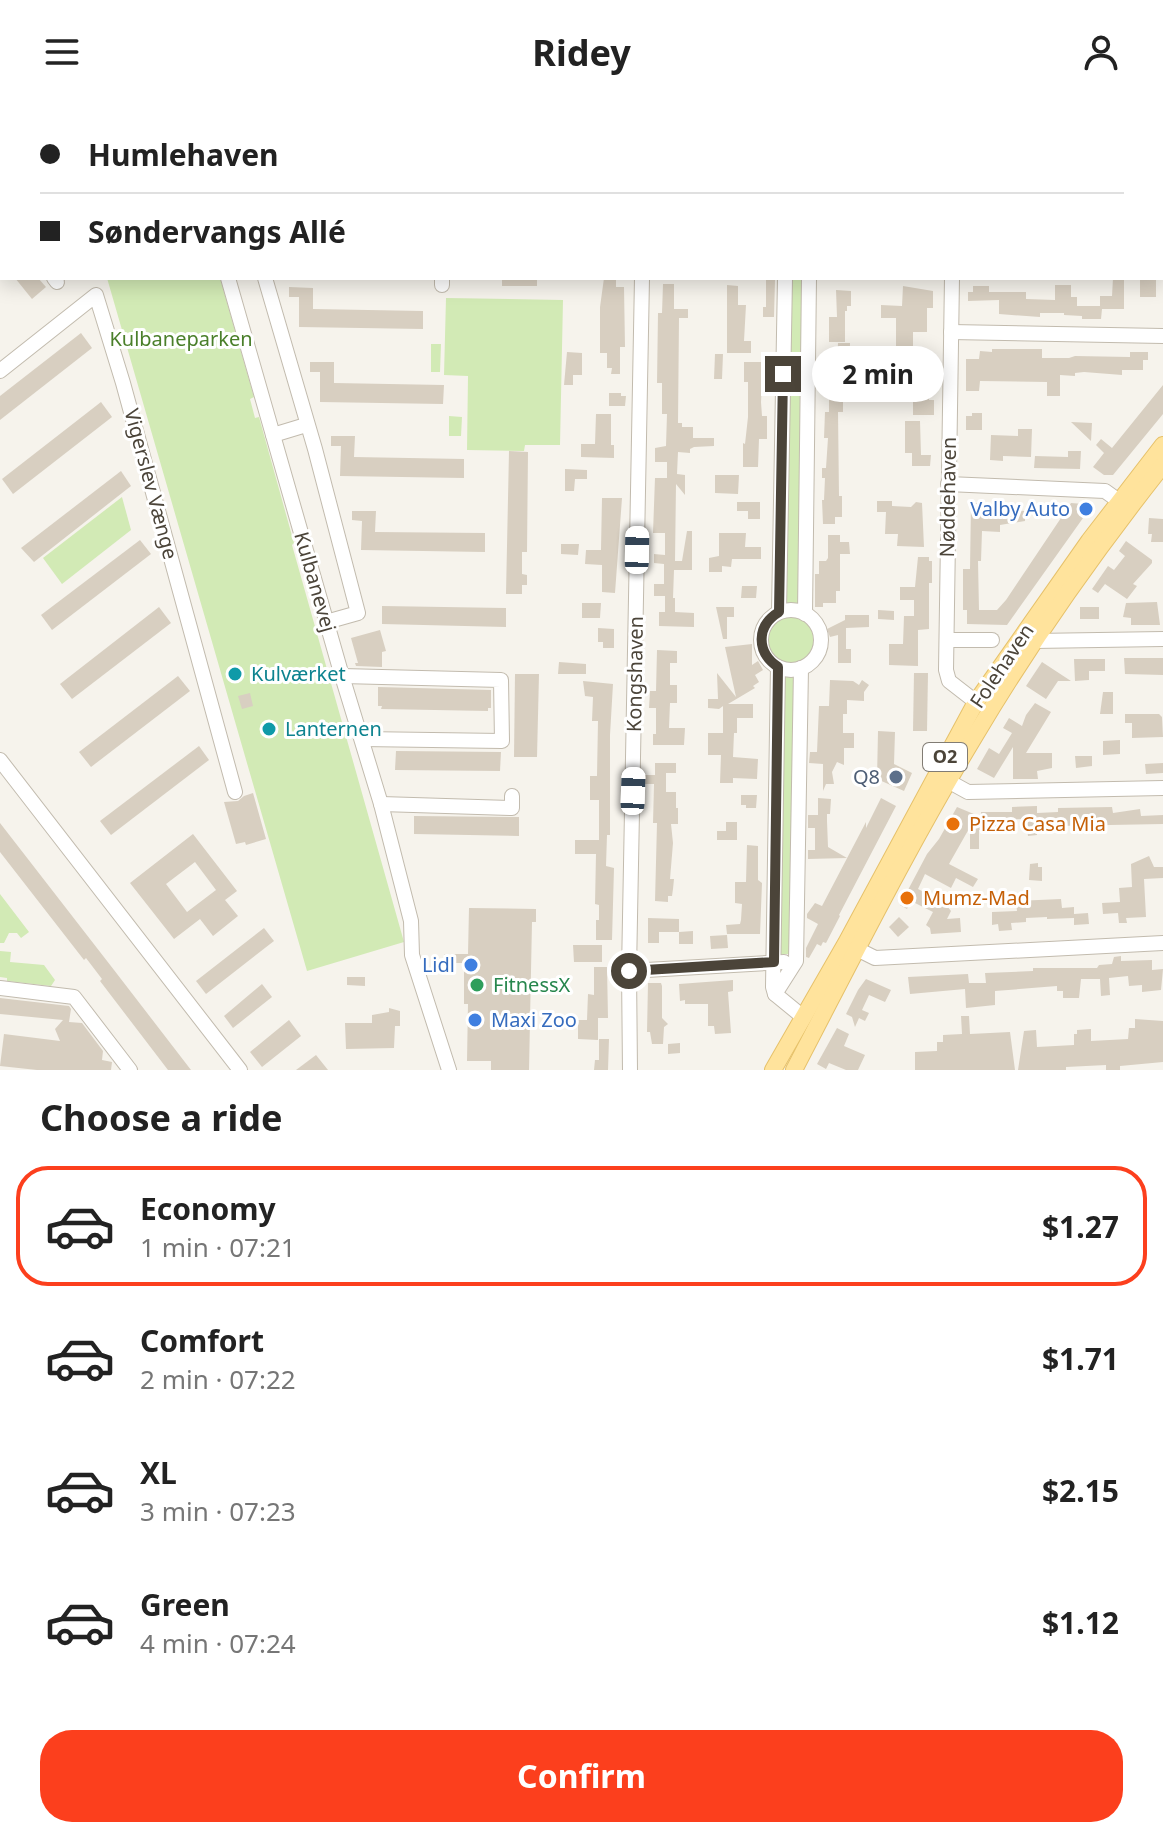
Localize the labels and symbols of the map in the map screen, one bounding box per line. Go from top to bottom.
park label: Kulbaneparken [109,325,253,352]
callout: 2 min [811,346,943,402]
route end [765,356,801,392]
street label: Vigerslev Vænge [118,406,185,562]
street label: Nøddehaven [933,436,962,557]
place label: Valby Auto [970,495,1070,522]
marker: Valby Auto [1077,500,1095,518]
car [625,526,649,574]
street label: Kulbanevej [288,529,343,635]
street label: Kongshaven [620,616,649,732]
street label: Folehaven [963,618,1040,713]
place label: Kulværket [251,660,346,687]
marker: Kulværket [226,665,244,683]
place label: Lanternen [285,715,382,742]
marker: Lanternen [260,720,278,738]
road number: O2 [923,743,967,771]
place label: Q8 [853,763,880,790]
car [620,767,646,815]
marker: Q8 [887,768,905,786]
place label: Pizza Casa Mia [969,810,1106,837]
marker: Pizza Casa Mia [944,815,962,833]
place label: Mumz-Mad [923,884,1030,911]
marker: Mumz-Mad [898,889,916,907]
place label: Lidl [422,951,455,978]
route start [611,953,647,989]
marker: Lidl [462,956,480,974]
place label: FitnessX [493,971,571,998]
marker: FitnessX [468,976,486,994]
place label: Maxi Zoo [491,1006,577,1033]
marker: Maxi Zoo [466,1011,484,1029]

